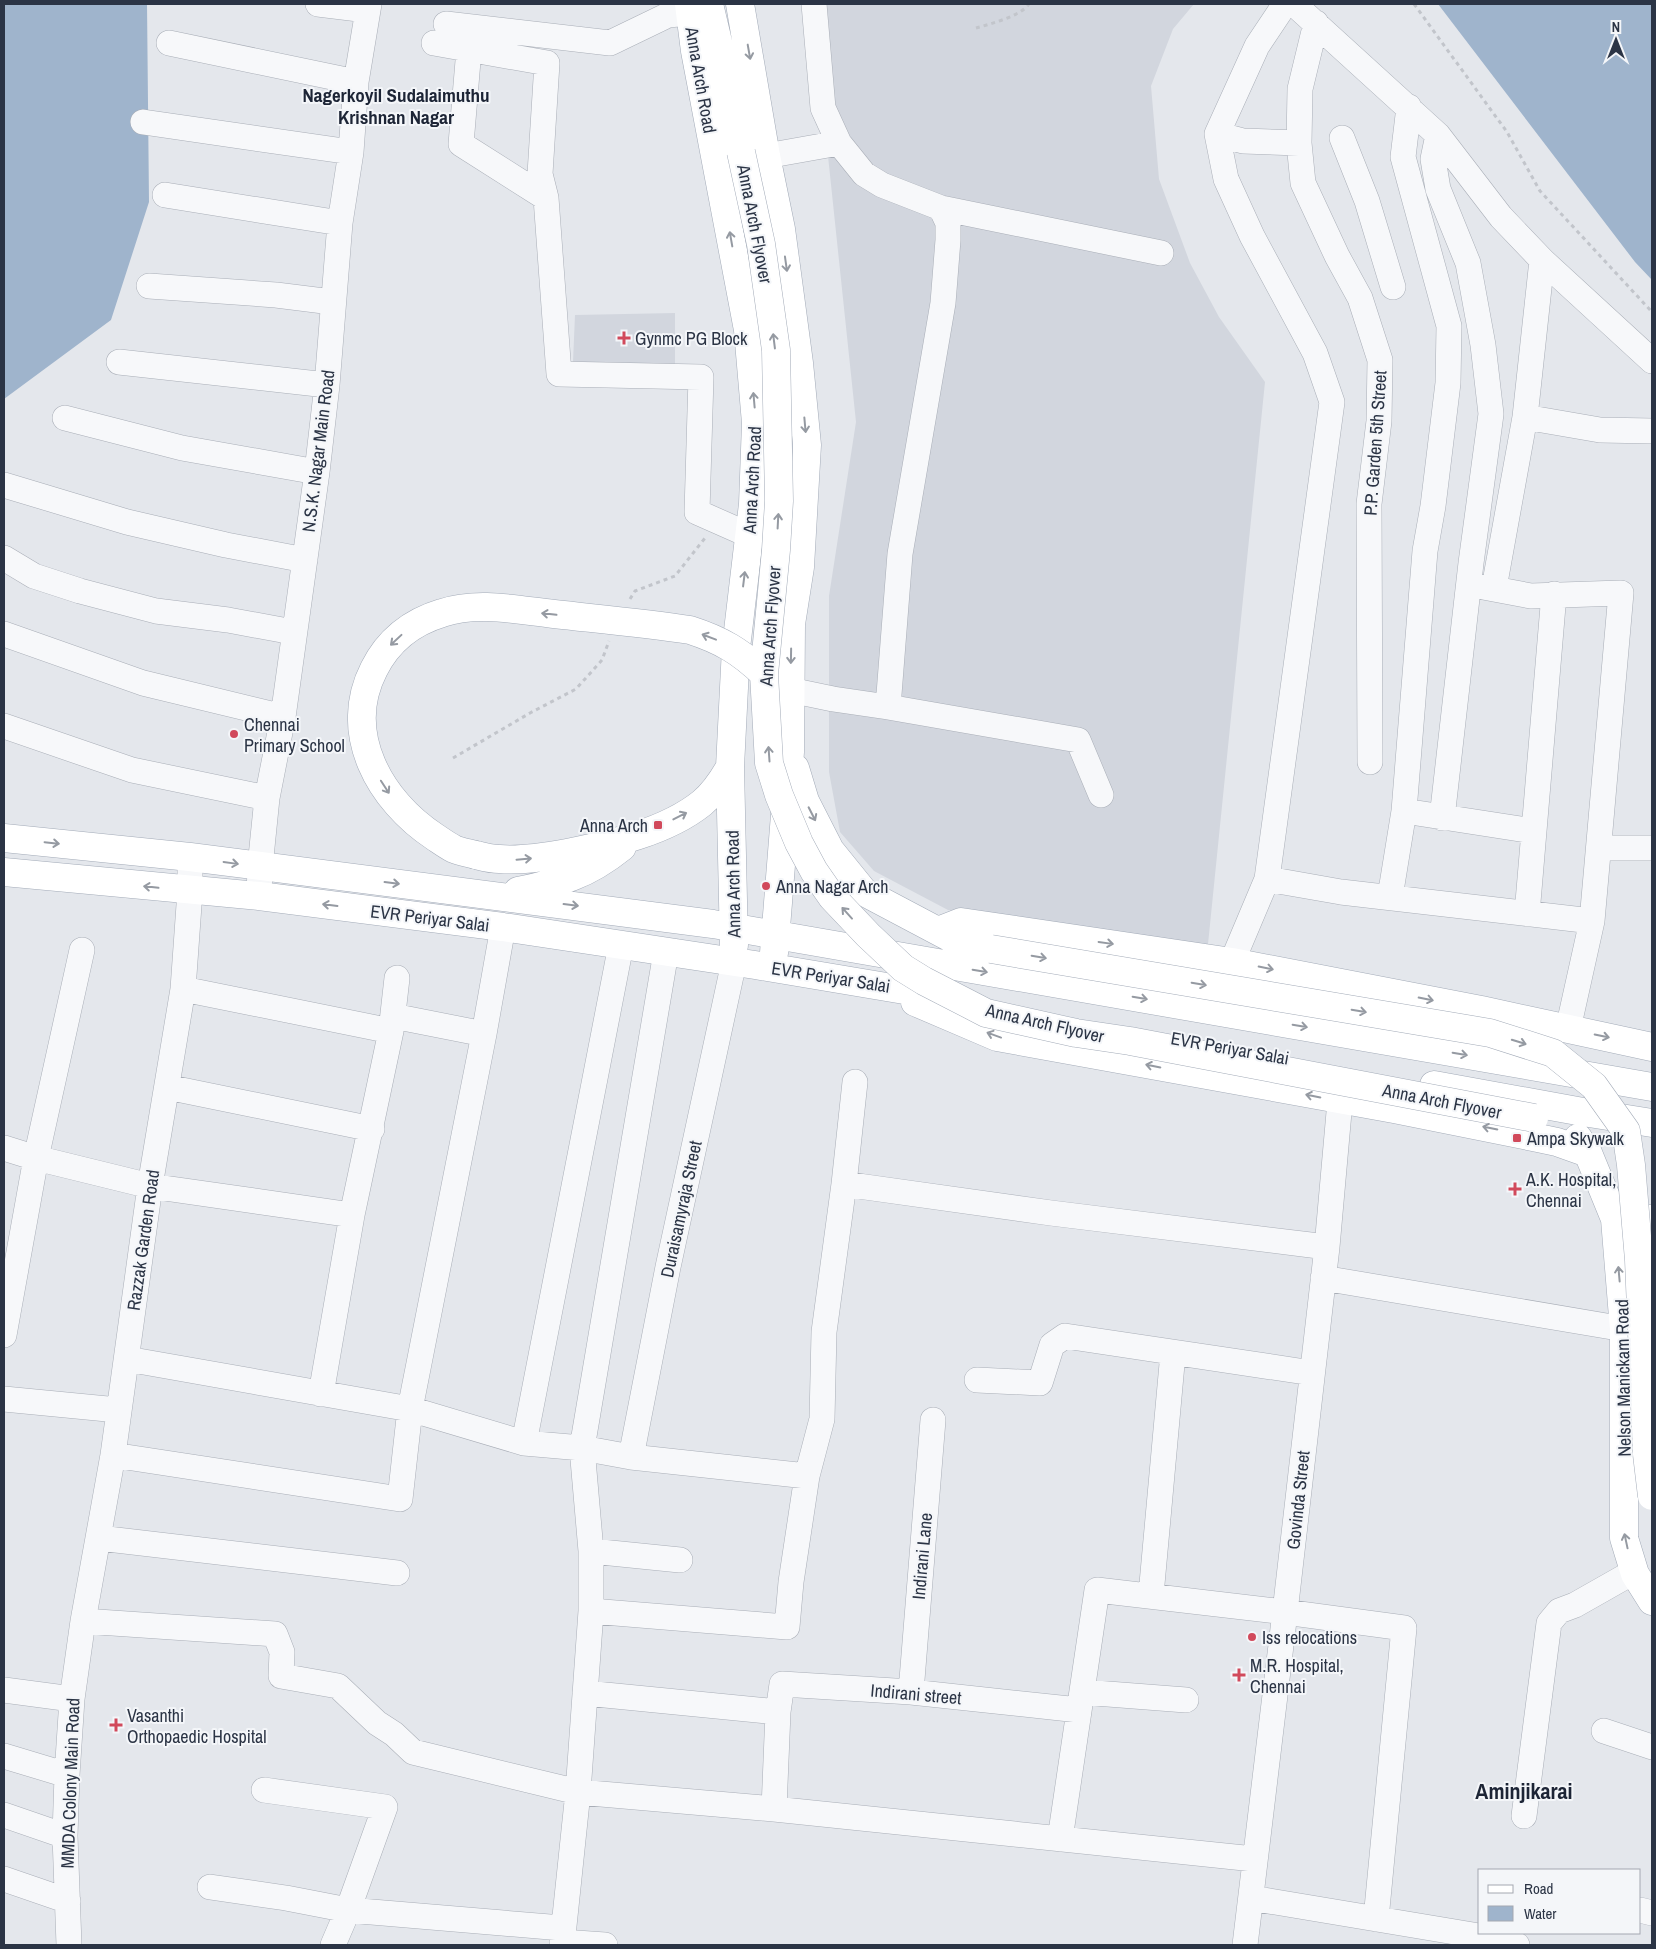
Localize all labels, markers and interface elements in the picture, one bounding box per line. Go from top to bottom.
north arrow [1591,15,1641,65]
text: N [1612,18,1620,36]
street label: Anna Arch Road [679,24,723,135]
one-way arrow [744,43,754,59]
district label: Nagerkoyil Sudalaimuthu Krishnan Nagar [302,82,490,130]
street label: Anna Arch Flyover [731,161,779,286]
one-way arrow [726,232,736,248]
one-way arrow [781,255,791,271]
place label: Gynmc PG Block [635,326,748,351]
marker: Gynmc PG Block [617,331,631,345]
one-way arrow [769,333,779,349]
street label: N.S.K. Nagar Main Road [296,368,340,534]
street label: P.P. Garden 5th Street [1357,370,1393,516]
one-way arrow [749,392,758,408]
one-way arrow [800,417,810,433]
street label: Anna Arch Road [737,426,767,535]
one-way arrow [773,513,782,529]
street label: Anna Arch Flyover [753,565,787,688]
one-way arrow [739,572,749,588]
one-way arrow [541,609,557,619]
one-way arrow [702,632,718,641]
one-way arrow [389,634,402,646]
one-way arrow [786,648,795,664]
place label: Chennai Primary School [244,712,345,758]
marker: Chennai Primary School [228,728,240,740]
one-way arrow [764,746,773,762]
one-way arrow [380,780,390,794]
one-way arrow [807,807,817,822]
one-way arrow [672,811,687,820]
place label: Anna Arch [579,813,648,838]
marker: Anna Arch [652,819,664,831]
street label: Anna Arch Road [720,830,746,939]
one-way arrow [44,838,60,848]
one-way arrow [516,854,532,863]
one-way arrow [223,858,239,868]
place label: Anna Nagar Arch [775,874,888,899]
one-way arrow [384,878,400,888]
marker: Anna Nagar Arch [760,880,772,892]
one-way arrow [143,882,159,892]
street label: EVR Periyar Salai [369,898,491,938]
one-way arrow [323,900,339,910]
one-way arrow [563,900,579,910]
one-way arrow [841,906,853,919]
one-way arrow [1098,938,1114,948]
one-way arrow [1031,952,1047,962]
street label: EVR Periyar Salai [770,955,892,999]
one-way arrow [1258,964,1274,974]
one-way arrow [971,966,987,976]
one-way arrow [1191,979,1207,989]
one-way arrow [1132,994,1148,1004]
one-way arrow [1417,995,1433,1004]
street label: Anna Arch Flyover [982,997,1107,1049]
one-way arrow [1351,1006,1367,1016]
one-way arrow [1292,1022,1308,1032]
street label: EVR Periyar Salai [1169,1025,1291,1071]
one-way arrow [986,1030,1002,1039]
one-way arrow [1594,1032,1610,1041]
one-way arrow [1510,1038,1526,1047]
one-way arrow [1452,1049,1468,1059]
one-way arrow [1145,1061,1161,1070]
street label: Anna Arch Flyover [1379,1077,1504,1125]
one-way arrow [1305,1090,1321,1100]
one-way arrow [1482,1123,1498,1132]
place label: Ampa Skywalk [1526,1126,1624,1151]
marker: Ampa Skywalk [1511,1132,1523,1144]
street label: Duraisamyraja Street [654,1138,708,1280]
place label: A.K. Hospital, Chennai [1525,1167,1616,1213]
street label: Razzak Garden Road [121,1168,165,1312]
marker: A.K. Hospital, Chennai [1508,1182,1522,1196]
one-way arrow [1615,1266,1624,1282]
street label: Nelson Manickam Road [1609,1299,1637,1457]
street label: Govinda Street [1280,1449,1316,1551]
street label: Indirani Lane [906,1512,938,1600]
one-way arrow [1621,1533,1630,1549]
place label: Iss relocations [1262,1625,1357,1650]
marker: Iss relocations [1246,1631,1258,1643]
place label: M.R. Hospital, Chennai [1250,1653,1344,1699]
marker: M.R. Hospital, Chennai [1232,1668,1246,1682]
street label: Indirani street [870,1678,962,1710]
street label: MMDA Colony Main Road [55,1697,85,1869]
place label: Vasanthi Orthopaedic Hospital [127,1703,266,1749]
marker: Vasanthi Orthopaedic Hospital [109,1718,123,1732]
district label: Aminjikarai [1475,1776,1573,1806]
legend [1478,1869,1641,1934]
text: Road [1524,1878,1553,1899]
text: Water [1524,1903,1556,1924]

